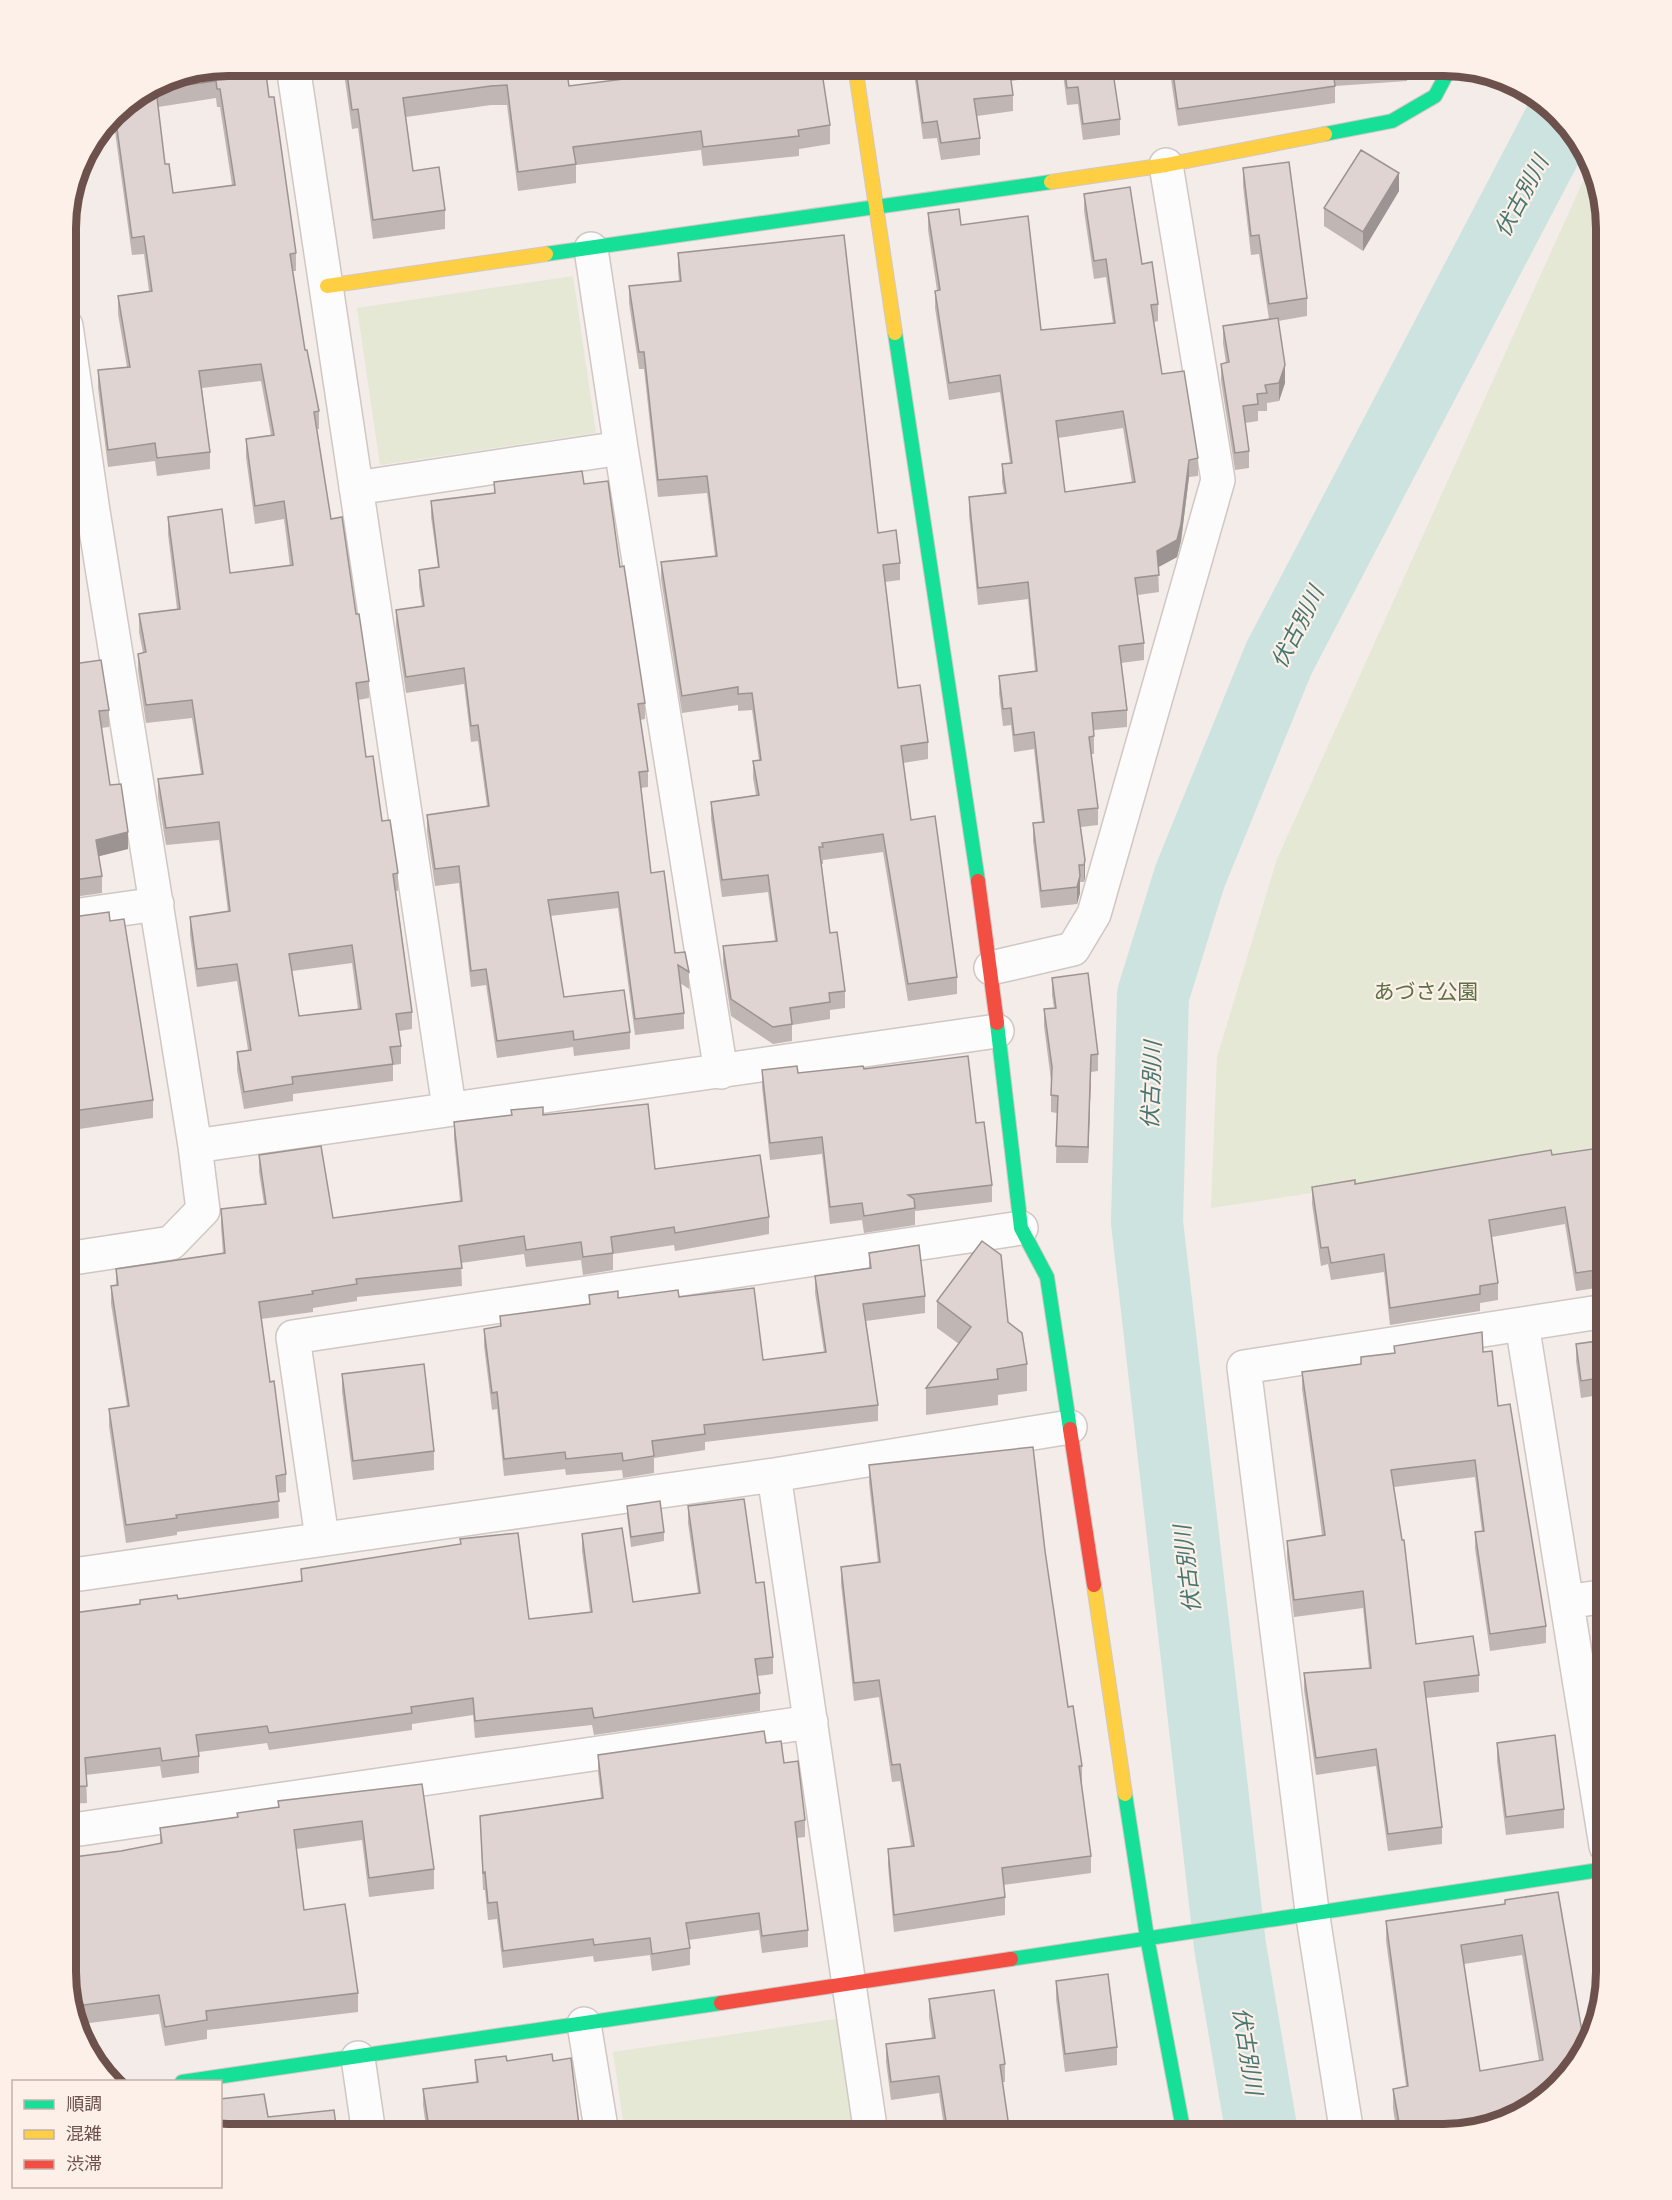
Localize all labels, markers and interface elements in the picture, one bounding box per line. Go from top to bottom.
water label: 伏古別川 [1488,149,1553,240]
water label: 伏古別川 [1265,580,1329,672]
park label: あづさ公園 [1374,978,1479,1003]
water label: 伏古別川 [1135,1039,1165,1129]
water label: 伏古別川 [1167,1522,1204,1614]
water label: 伏古別川 [1229,2005,1269,2098]
legend [12,2080,222,2188]
text: 順調 [66,2092,102,2114]
text: 混雑 [66,2122,102,2144]
text: 渋滞 [66,2152,102,2174]

